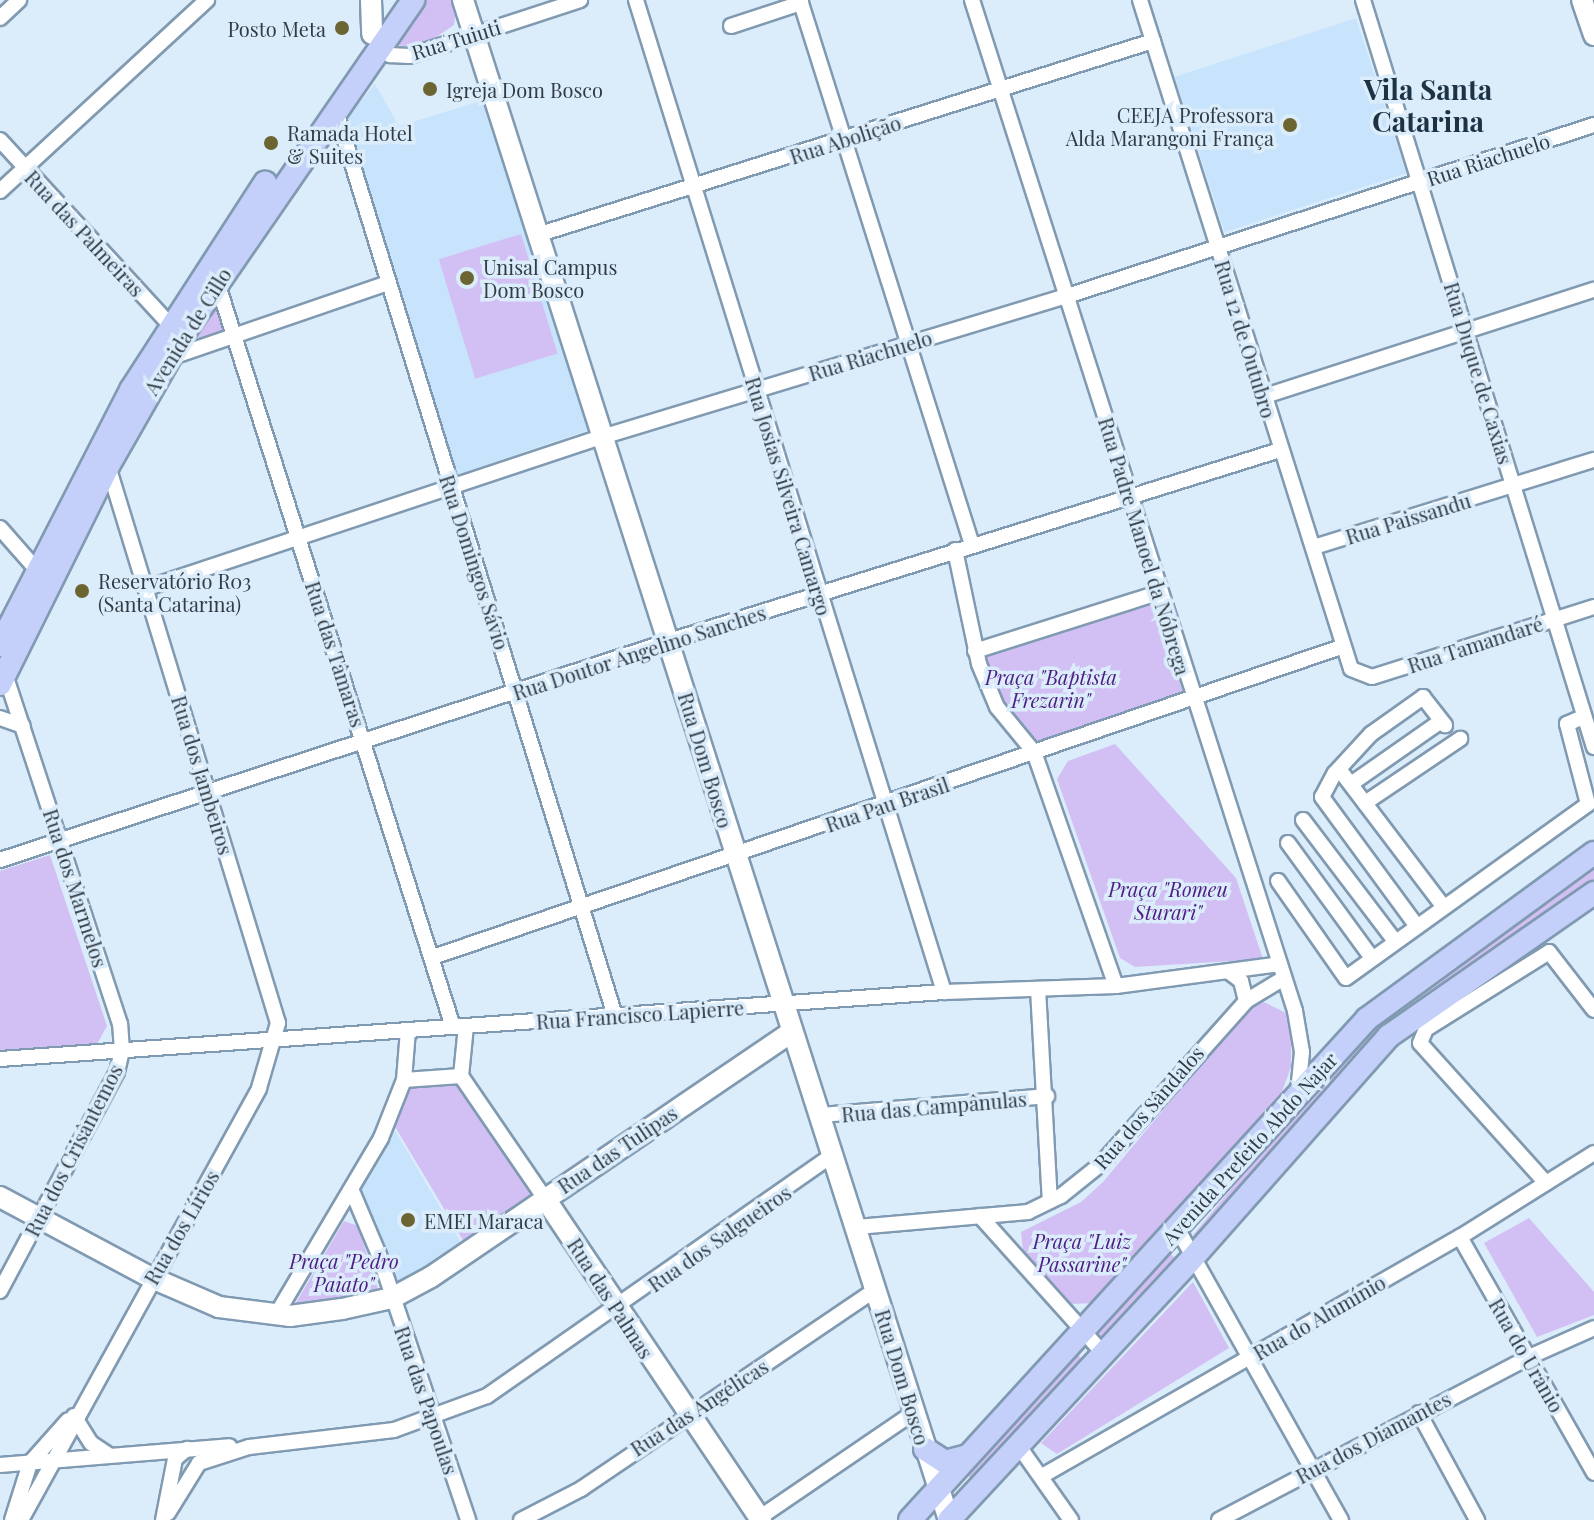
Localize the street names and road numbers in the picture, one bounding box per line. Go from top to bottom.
street label: Rua Tuiuti [408,14,504,64]
street label: Rua Abolição [786,110,904,168]
street label: Rua Riachuelo [1423,128,1553,190]
street label: Rua das Palmeiras [20,165,150,301]
street label: Rua 12 de Outubro [1211,257,1281,421]
street label: Avenida de Cillo [138,263,236,399]
street label: Rua Duque de Caxias [1440,279,1518,467]
street label: Rua Riachuelo [805,325,935,385]
street label: Rua Josias Silveira Camargo [741,374,837,618]
street label: Rua Padre Manoel da Nóbrega [1094,414,1196,678]
street label: Rua Domingos Sávio [435,471,515,653]
street label: Rua Paissandu [1342,488,1474,548]
street label: Rua das Tâmaras [301,578,371,730]
street label: Rua Doutor Angelino Sanches [509,599,769,705]
street label: Rua Tamandaré [1404,611,1546,677]
street label: Rua Dom Bosco [674,689,738,831]
street label: Rua dos Jambeiros [167,692,239,858]
street label: Rua Pau Brasil [822,772,952,836]
street label: Rua dos Marmelos [39,806,113,970]
street label: Rua Francisco Lapierre [535,995,745,1033]
street label: Rua dos Sândalos [1088,1040,1208,1174]
street label: Avenida Prefeito Abdo Najar [1156,1046,1342,1250]
street label: Rua dos Crisântemos [19,1060,127,1240]
street label: Rua das Campânulas [840,1086,1028,1126]
street label: Rua das Tulipas [552,1100,682,1198]
street label: Rua dos Lírios [139,1165,223,1289]
street label: Rua dos Salgueiros [643,1180,795,1296]
street label: Rua das Palmas [563,1233,659,1363]
street label: Rua do Alumínio [1248,1269,1390,1365]
street label: Rua do Urânio [1485,1294,1569,1416]
street label: Rua Dom Bosco [871,1306,935,1448]
street label: Rua das Papoulas [390,1323,464,1477]
street label: Rua das Angélicas [625,1353,773,1461]
street label: Rua dos Diamantes [1291,1386,1455,1488]

